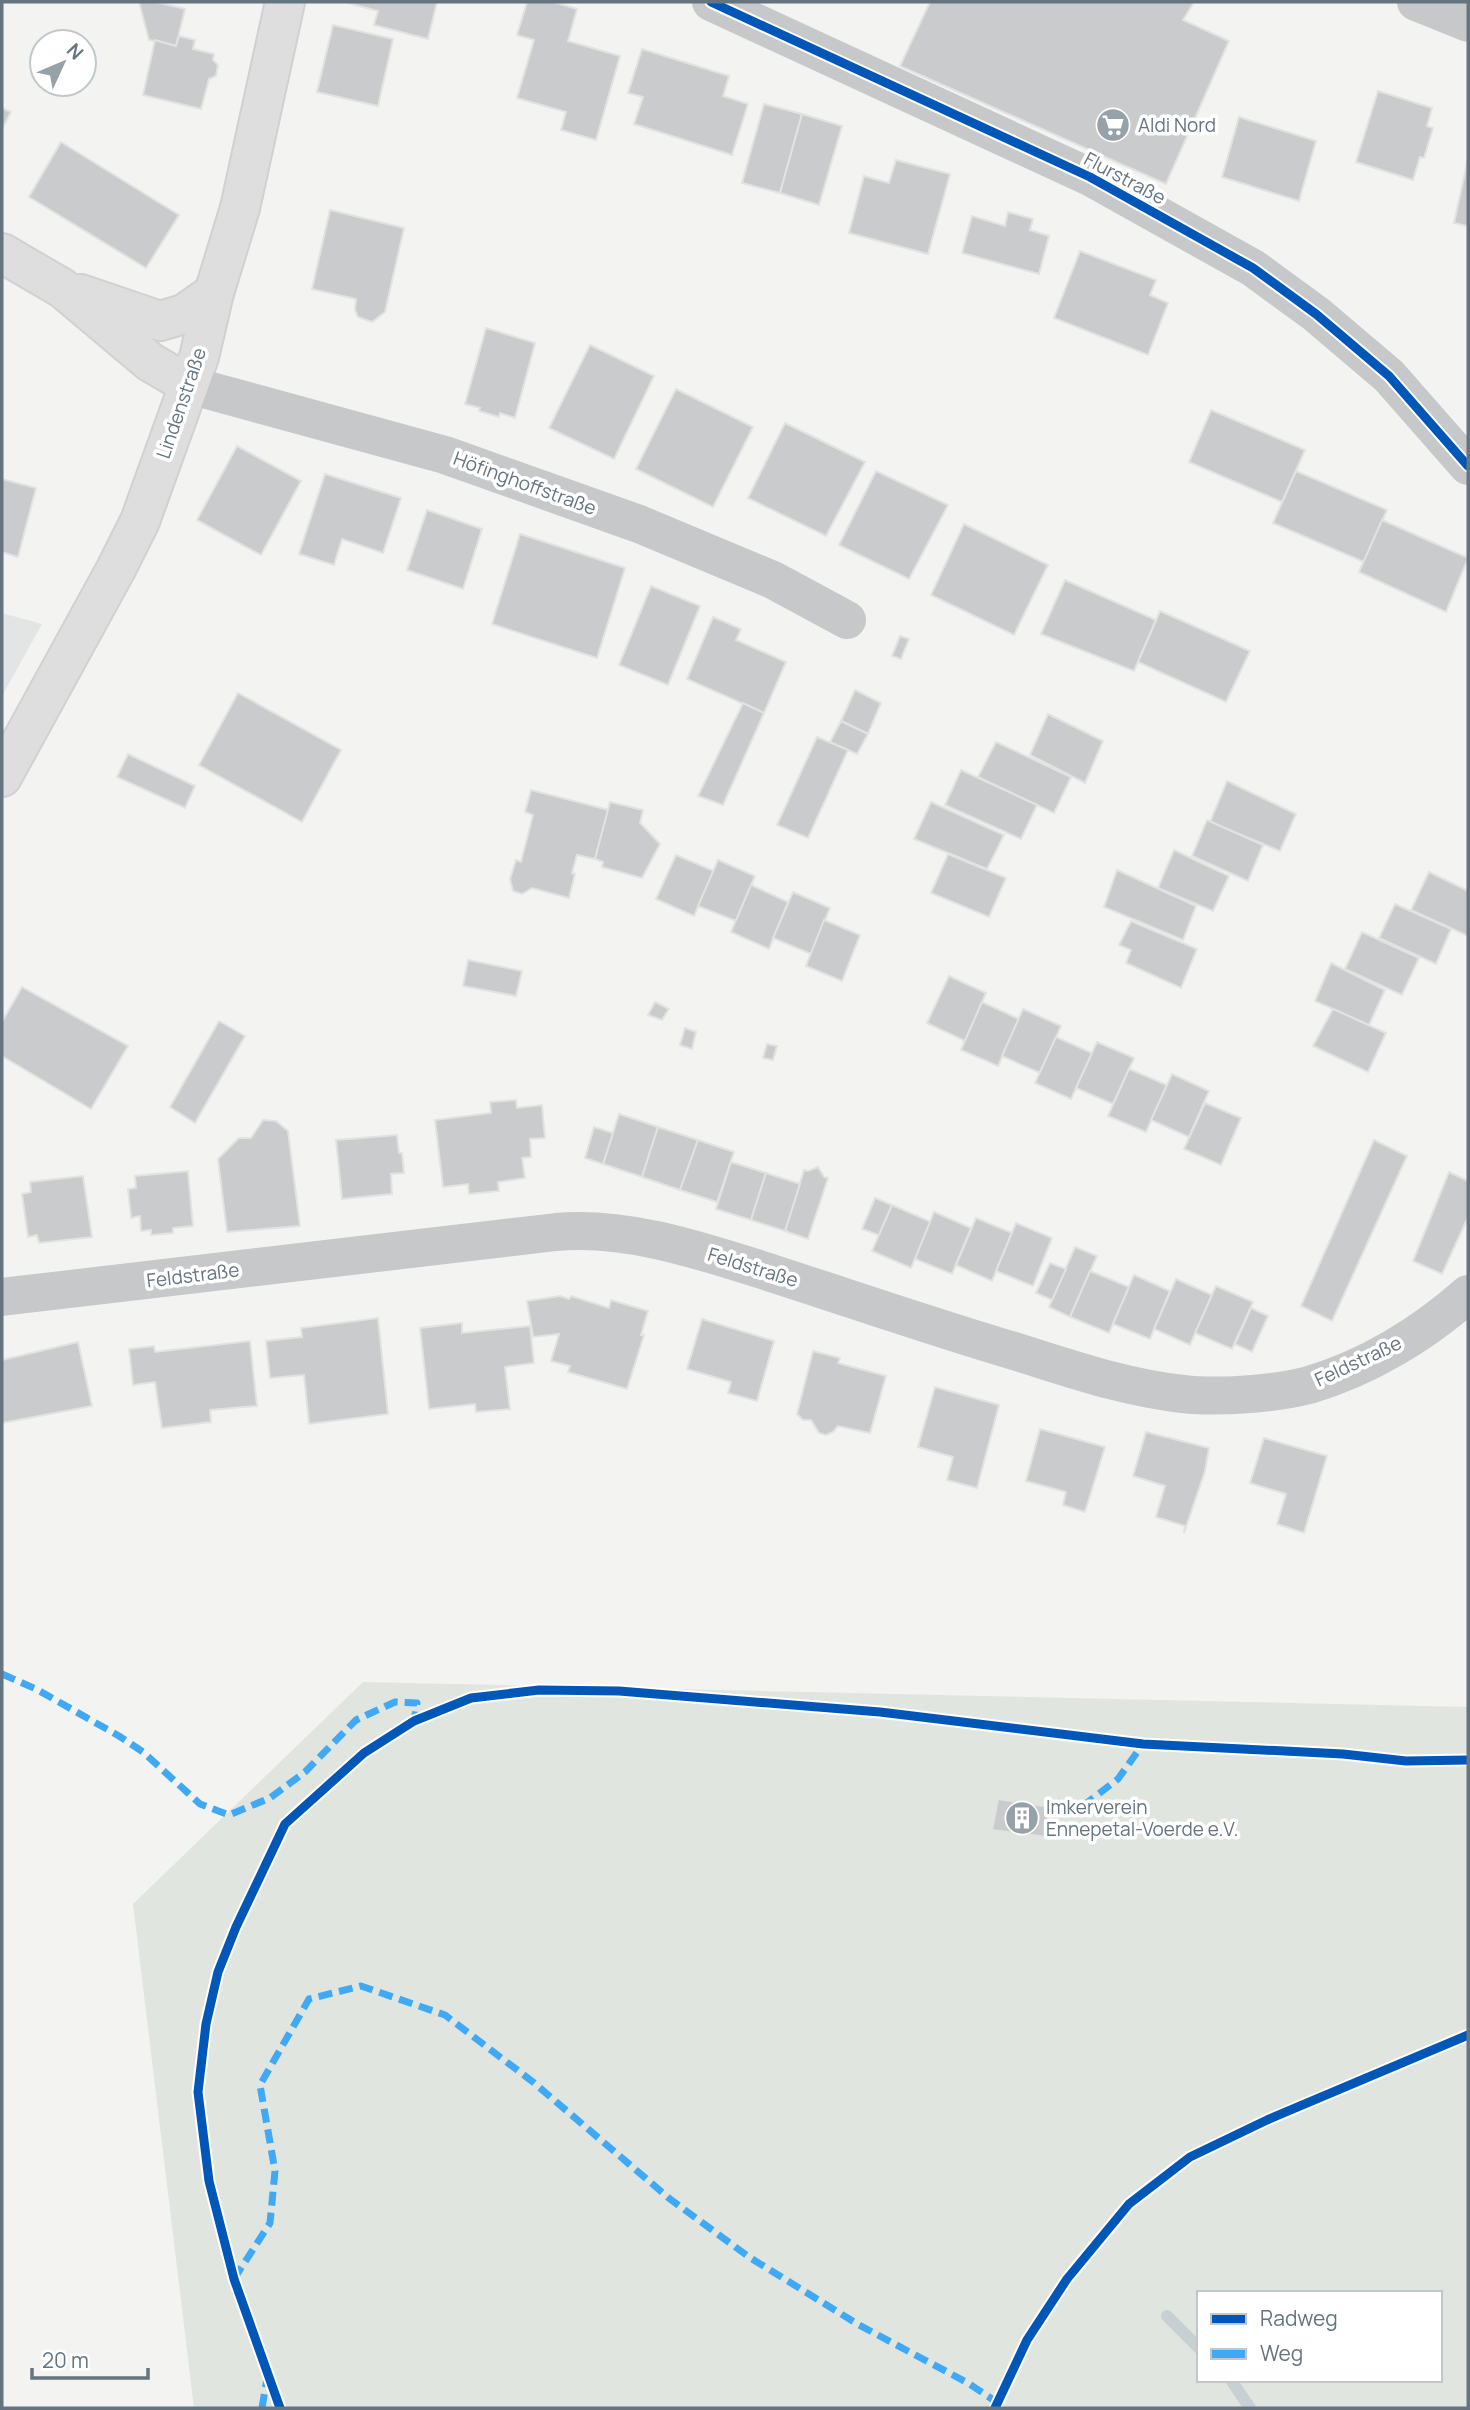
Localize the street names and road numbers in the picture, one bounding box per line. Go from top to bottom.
street label: Flurstraße [1080,146,1170,210]
street label: Lindenstraße [150,344,212,462]
street label: Höfinghoffstraße [450,445,600,521]
street label: Feldstraße [705,1241,801,1293]
street label: Feldstraße [145,1256,241,1294]
street label: Feldstraße [1310,1330,1406,1392]

